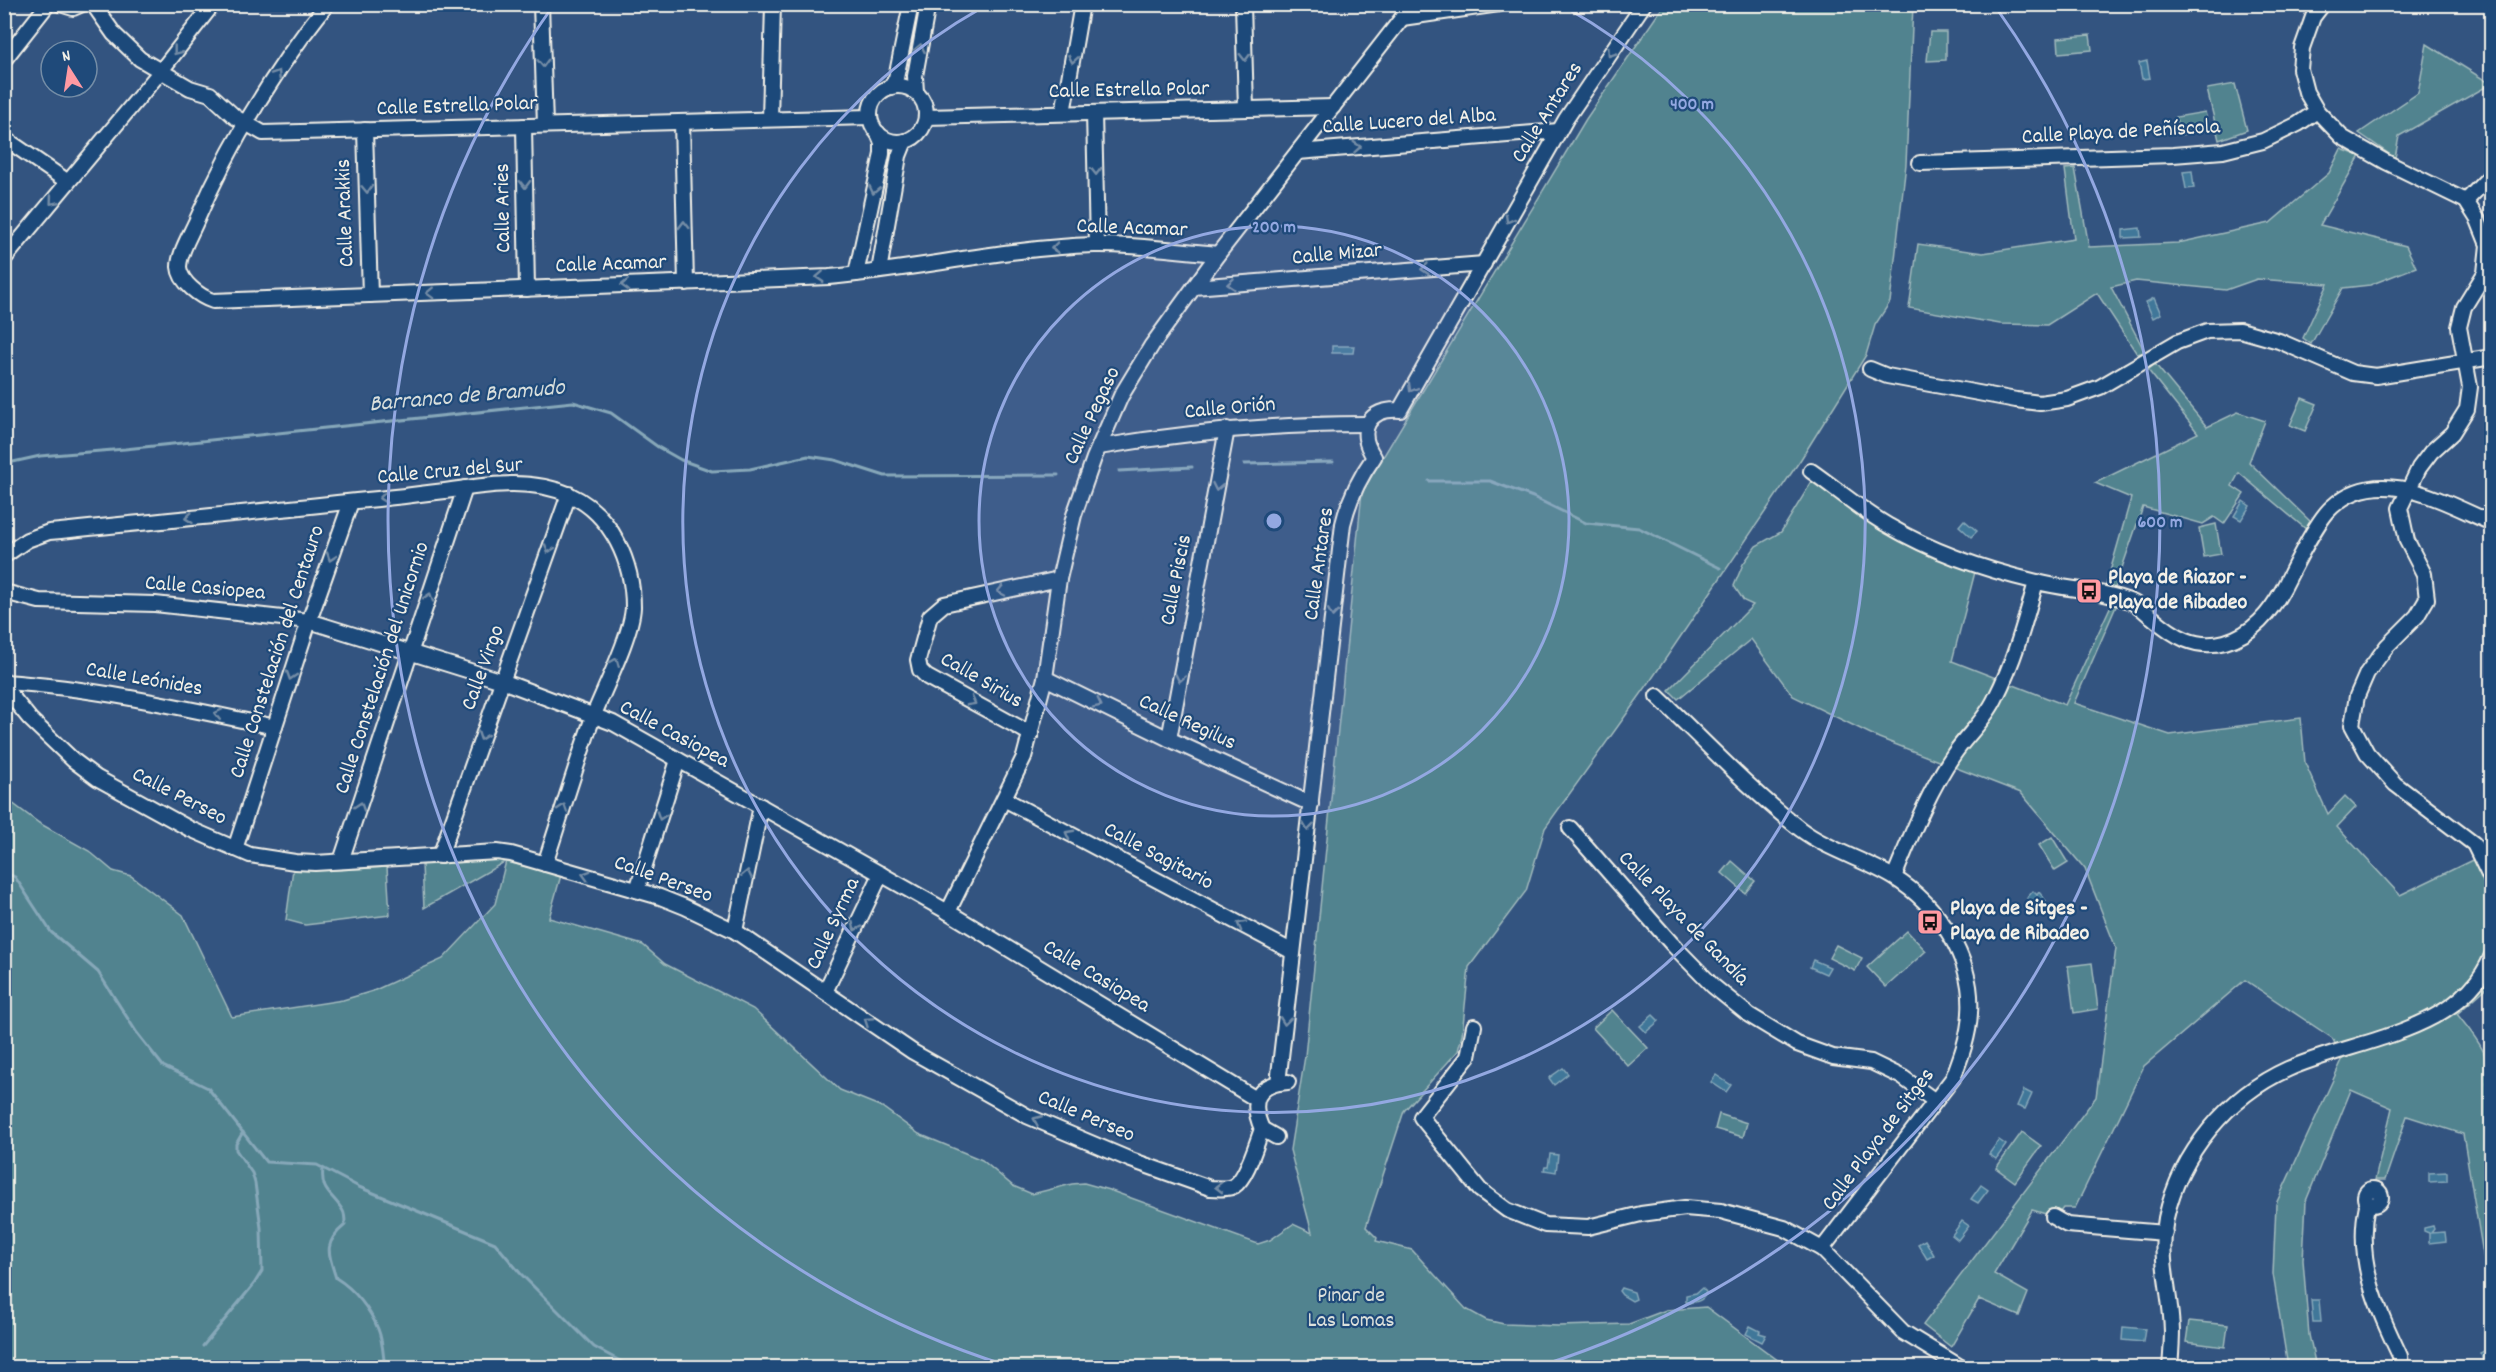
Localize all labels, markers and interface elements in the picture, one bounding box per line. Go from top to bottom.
north arrow [39,39,99,99]
one-way arrow [173,44,184,55]
one-way arrow [913,44,926,54]
text: N [60,45,73,69]
one-way arrow [1607,46,1618,57]
one-way arrow [1238,52,1251,61]
one-way arrow [1067,54,1080,64]
street label: Calle Antares [1505,56,1591,170]
one-way arrow [537,58,549,67]
one-way arrow [270,69,281,80]
street label: Calle Estrella Polar [1048,74,1211,108]
street label: Calle Estrella Polar [376,89,539,125]
text: 400 m [1670,93,1714,118]
street label: Calle Lucero del Alba [1321,100,1497,144]
street label: Calle Playa de Peñíscola [2021,112,2222,154]
one-way arrow [1352,141,1361,154]
street label: Calle Arakkis [329,158,363,268]
street label: Calle Aries [488,163,520,253]
one-way arrow [1089,167,1102,176]
one-way arrow [519,180,531,189]
one-way arrow [360,184,373,193]
one-way arrow [868,185,881,195]
one-way arrow [49,194,60,205]
street label: Calle Acamar [1076,212,1189,246]
one-way arrow [1505,213,1516,223]
text: 200 m [1252,216,1296,241]
one-way arrow [678,220,691,229]
street label: Calle Mizar [1291,236,1384,274]
one-way arrow [1051,241,1060,254]
street label: Calle Acamar [555,248,668,282]
one-way arrow [1421,262,1430,275]
one-way arrow [816,271,825,284]
one-way arrow [1226,277,1235,290]
one-way arrow [621,279,630,292]
one-way arrow [426,286,435,299]
street label: Calle Pegaso [1057,362,1129,470]
water label: Barranco de Bramudo [368,371,568,422]
one-way arrow [1408,382,1419,392]
street label: Calle Orión [1183,390,1277,428]
street label: Calle Cruz del Sur [376,450,525,494]
one-way arrow [1211,482,1223,491]
one-way arrow [378,492,387,504]
street label: Calle Antares [1297,505,1343,623]
one-way arrow [184,511,193,524]
centre of rings [1264,511,1284,531]
text: 600 m [2138,511,2182,536]
street label: Calle Constelación del Centauro [222,521,334,783]
street label: Calle Piscis [1153,532,1201,628]
street label: Calle Constelación del Unicornio [328,538,438,798]
one-way arrow [544,543,556,554]
one-way arrow [326,551,339,562]
place label: Playa de Riazor - Playa de Ribadeo [2108,563,2247,619]
street label: Calle Casiopea [143,568,267,610]
bus stop icon: Playa de Riazor - Playa de Ribadeo [2074,576,2104,606]
one-way arrow [997,584,1007,597]
one-way arrow [422,592,435,603]
one-way arrow [1327,608,1340,618]
street label: Calle Virgo [454,621,514,715]
street label: Calle Sirius [934,645,1028,717]
street label: Calle Leónides [83,654,205,706]
one-way arrow [608,658,620,669]
one-way arrow [286,670,298,681]
one-way arrow [1174,673,1187,683]
street label: Calle Regilus [1133,687,1241,759]
street label: Calle Casiopea [613,693,735,777]
one-way arrow [966,695,976,706]
one-way arrow [1091,697,1102,709]
one-way arrow [213,709,223,722]
one-way arrow [477,730,490,741]
street label: Calle Perseo [126,760,232,834]
one-way arrow [352,801,365,812]
one-way arrow [556,803,569,814]
one-way arrow [656,810,668,821]
street label: Calle Sagitario [1098,815,1218,899]
one-way arrow [1302,823,1315,832]
one-way arrow [1065,830,1075,841]
street label: Calle Playa de Gandía [1610,844,1756,994]
street label: Calle Perseo [609,848,717,912]
one-way arrow [739,869,752,879]
one-way arrow [581,870,591,883]
street label: Calle Syrma [799,872,869,975]
place label: Playa de Sitges - Playa de Ribadeo [1950,894,2089,950]
bus stop icon: Playa de Sitges - Playa de Ribadeo [1915,907,1945,937]
one-way arrow [851,921,863,932]
one-way arrow [1237,921,1248,932]
street label: Calle Casiopea [1036,933,1156,1022]
one-way arrow [1279,1016,1292,1026]
one-way arrow [864,1018,875,1029]
street label: Calle Playa de Sitges [1815,1062,1943,1218]
street label: Calle Perseo [1033,1083,1139,1151]
one-way arrow [1032,1115,1043,1127]
one-way arrow [1214,1181,1223,1193]
park label: Pinar de Las Lomas [1307,1281,1395,1337]

